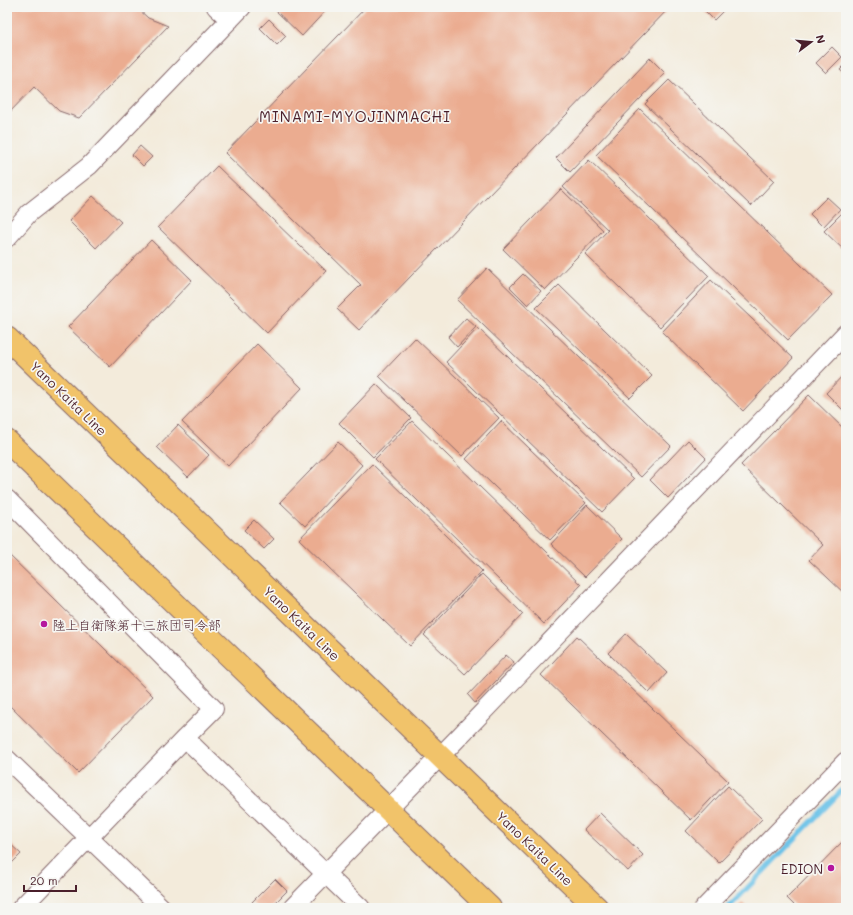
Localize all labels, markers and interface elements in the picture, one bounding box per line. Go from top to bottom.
north arrow [791,22,831,62]
text: N [813,33,829,45]
district label: MINAMI-MYOJINMACHI [259,106,451,126]
street label: Yano Kaita Line [27,357,111,439]
street label: Yano Kaita Line [260,582,344,664]
place label: 陸上自衛隊第十三旅団司令部 [52,616,221,633]
marker: 陸上自衛隊第十三旅団司令部 [39,619,49,629]
street label: Yano Kaita Line [493,807,577,889]
place label: EDION [781,860,823,877]
marker: EDION [826,863,836,873]
scale bar [24,867,76,893]
text: 20 m [30,872,58,888]

